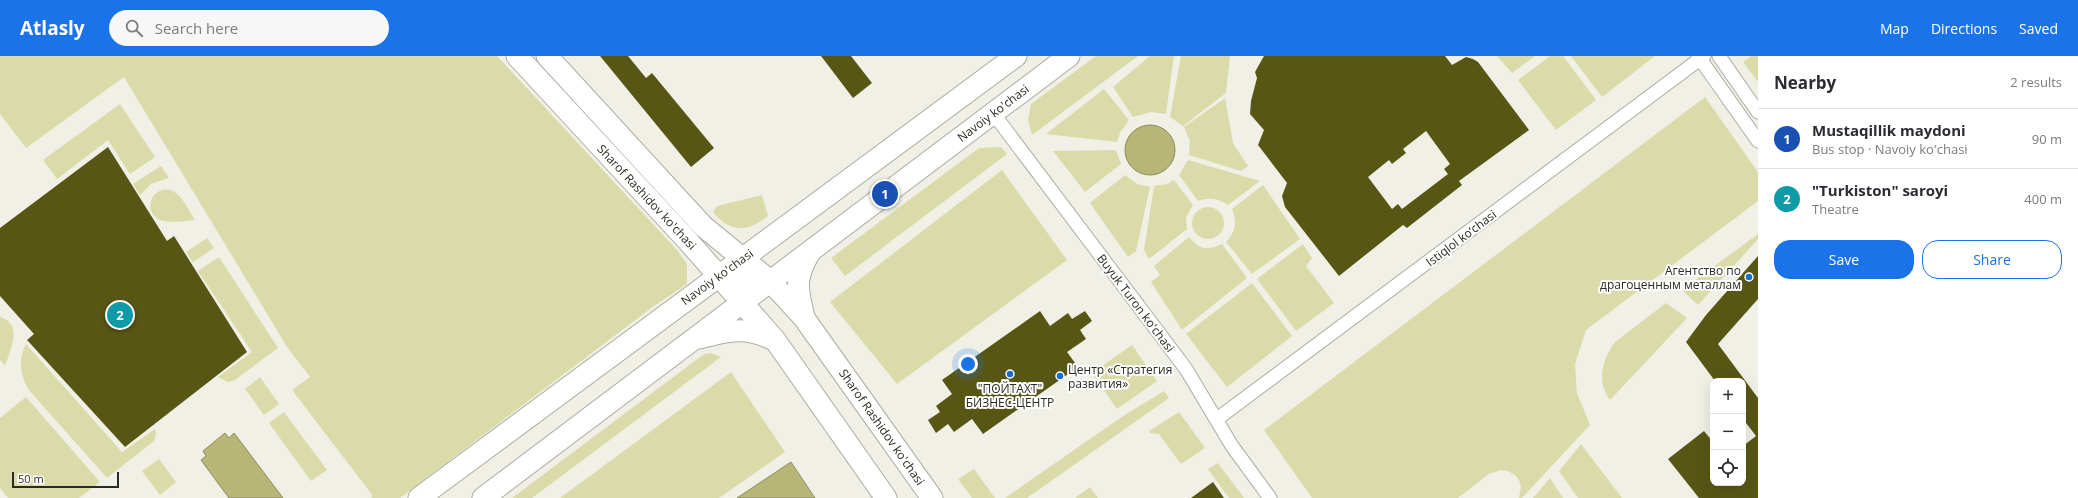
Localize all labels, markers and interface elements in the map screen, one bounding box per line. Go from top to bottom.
search box [109,10,389,46]
text: Atlasly [20,15,85,41]
icon: search [123,17,145,39]
text: Search here [155,18,238,38]
text: Map [1880,19,1909,38]
text: Directions [1931,19,1997,38]
text: Saved [2019,19,2058,38]
text: Nearby [1774,71,1836,94]
text: 2 results [2010,73,2062,91]
street label: Navoiy ko'chasi [954,80,1032,146]
text: Mustaqillik maydoni [1812,120,1966,140]
text: 1 [1783,130,1791,148]
text: 90 m [2032,130,2062,148]
text: Bus stop · Navoiy ko'chasi [1812,140,1968,158]
street label: Sharof Rashidov ko'chasi [594,141,700,253]
pin: 1 [872,179,898,209]
text: "Turkiston" saroyi [1812,180,1948,200]
text: 2 [1783,190,1791,208]
text: 400 m [2024,190,2062,208]
text: Theatre [1812,200,1859,218]
street label: Istiqlol ko‘chasi [1422,206,1500,270]
button: Save [1774,240,1914,279]
button: Share [1922,240,2062,279]
street label: Navoiy ko'chasi [677,245,757,309]
street label: Buyuk Turon ko'chasi [1093,250,1179,356]
place label: Агентство по драгоценным металлам [1600,262,1741,293]
marker: Агентство по драгоценным металлам [1744,272,1754,282]
pin: 2 [107,300,133,330]
your location [958,354,978,374]
place label: Центр «Стратегия развития» [1068,361,1172,392]
street label: Sharof Rashidov ko'chasi [835,365,929,489]
marker: "ПОЙТАХТ" БИЗНЕС-ЦЕНТР [1005,369,1015,379]
marker: Центр «Стратегия развития» [1055,371,1065,381]
map controls [1710,378,1746,486]
button: + [1710,378,1746,414]
place label: "ПОЙТАХТ" БИЗНЕС-ЦЕНТР [966,380,1054,411]
button: − [1710,414,1746,450]
button: locate [1710,450,1746,486]
scale bar [12,470,119,489]
text: 50 m [18,471,44,486]

